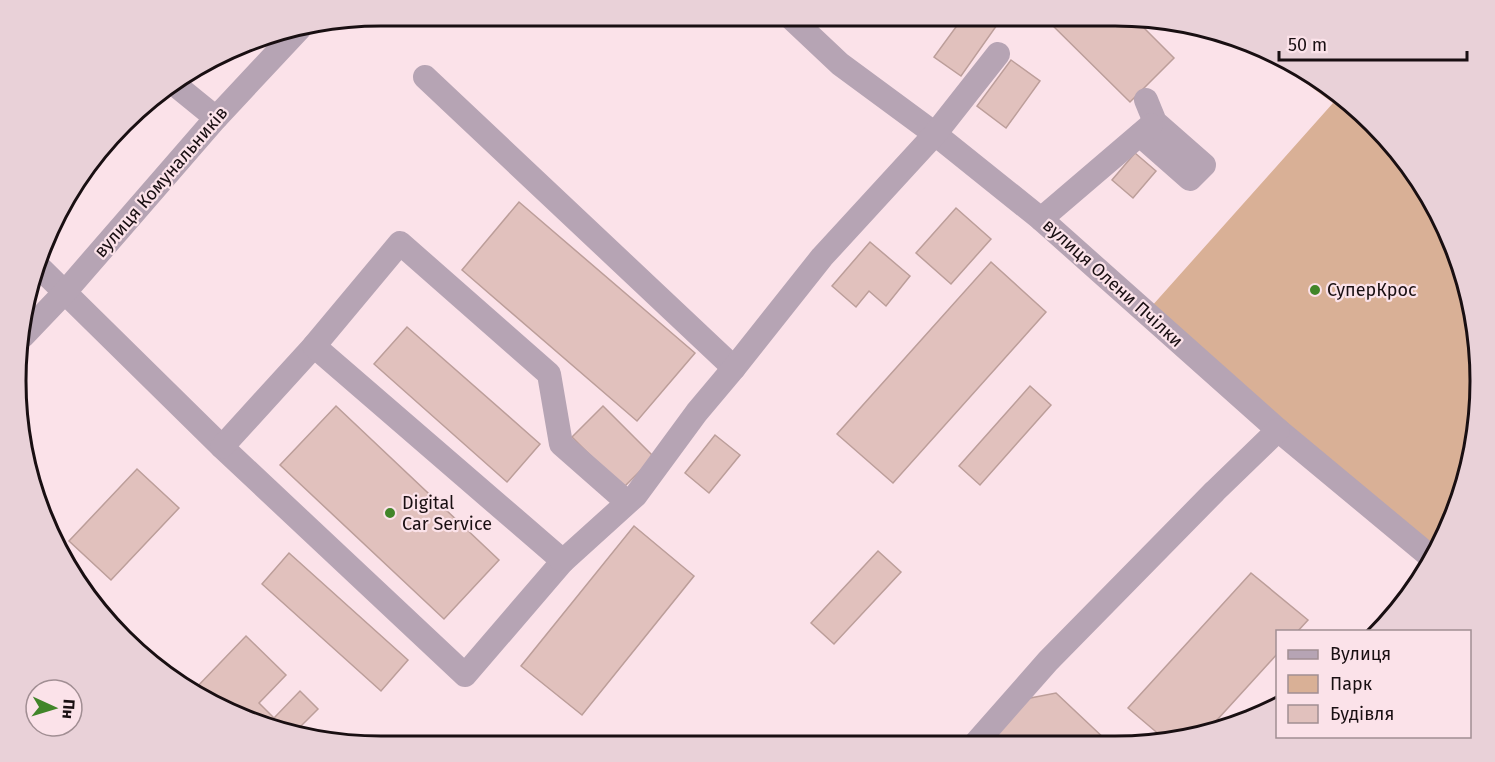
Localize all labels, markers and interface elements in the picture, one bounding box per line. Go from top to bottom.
scale bar [1279,24,1466,62]
text: 50 m [1288,34,1327,56]
street label: вулиця Комунальників [89,102,233,262]
street label: вулиця Олени Пчілки [1038,214,1188,352]
place label: СуперКрос [1327,279,1417,301]
marker: СуперКрос [1308,283,1322,297]
place label: Digital Car Service [402,492,492,535]
marker: Digital Car Service [383,506,397,520]
legend [1276,630,1471,738]
text: Вулиця [1330,643,1391,665]
text: Парк [1330,673,1373,695]
north arrow [24,678,84,738]
text: Пн [58,698,79,720]
text: Будівля [1330,703,1394,725]

